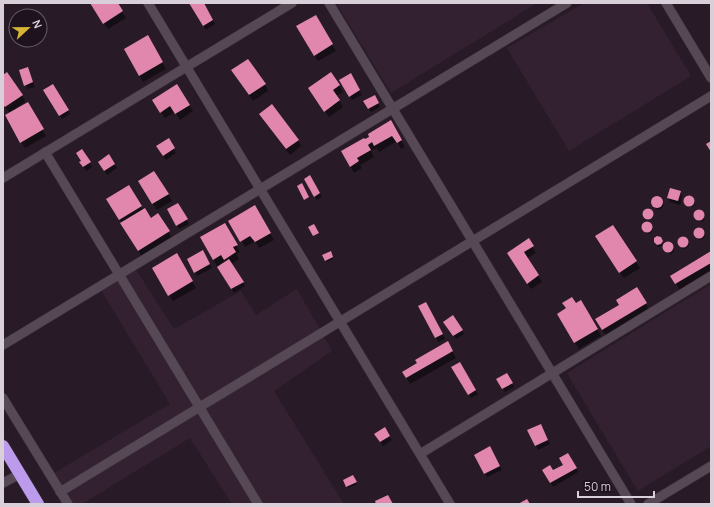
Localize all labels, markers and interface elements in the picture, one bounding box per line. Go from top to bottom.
north arrow [8,8,48,48]
text: N [29,18,46,31]
scale bar [578,473,654,499]
text: 50 m [584,478,611,495]

